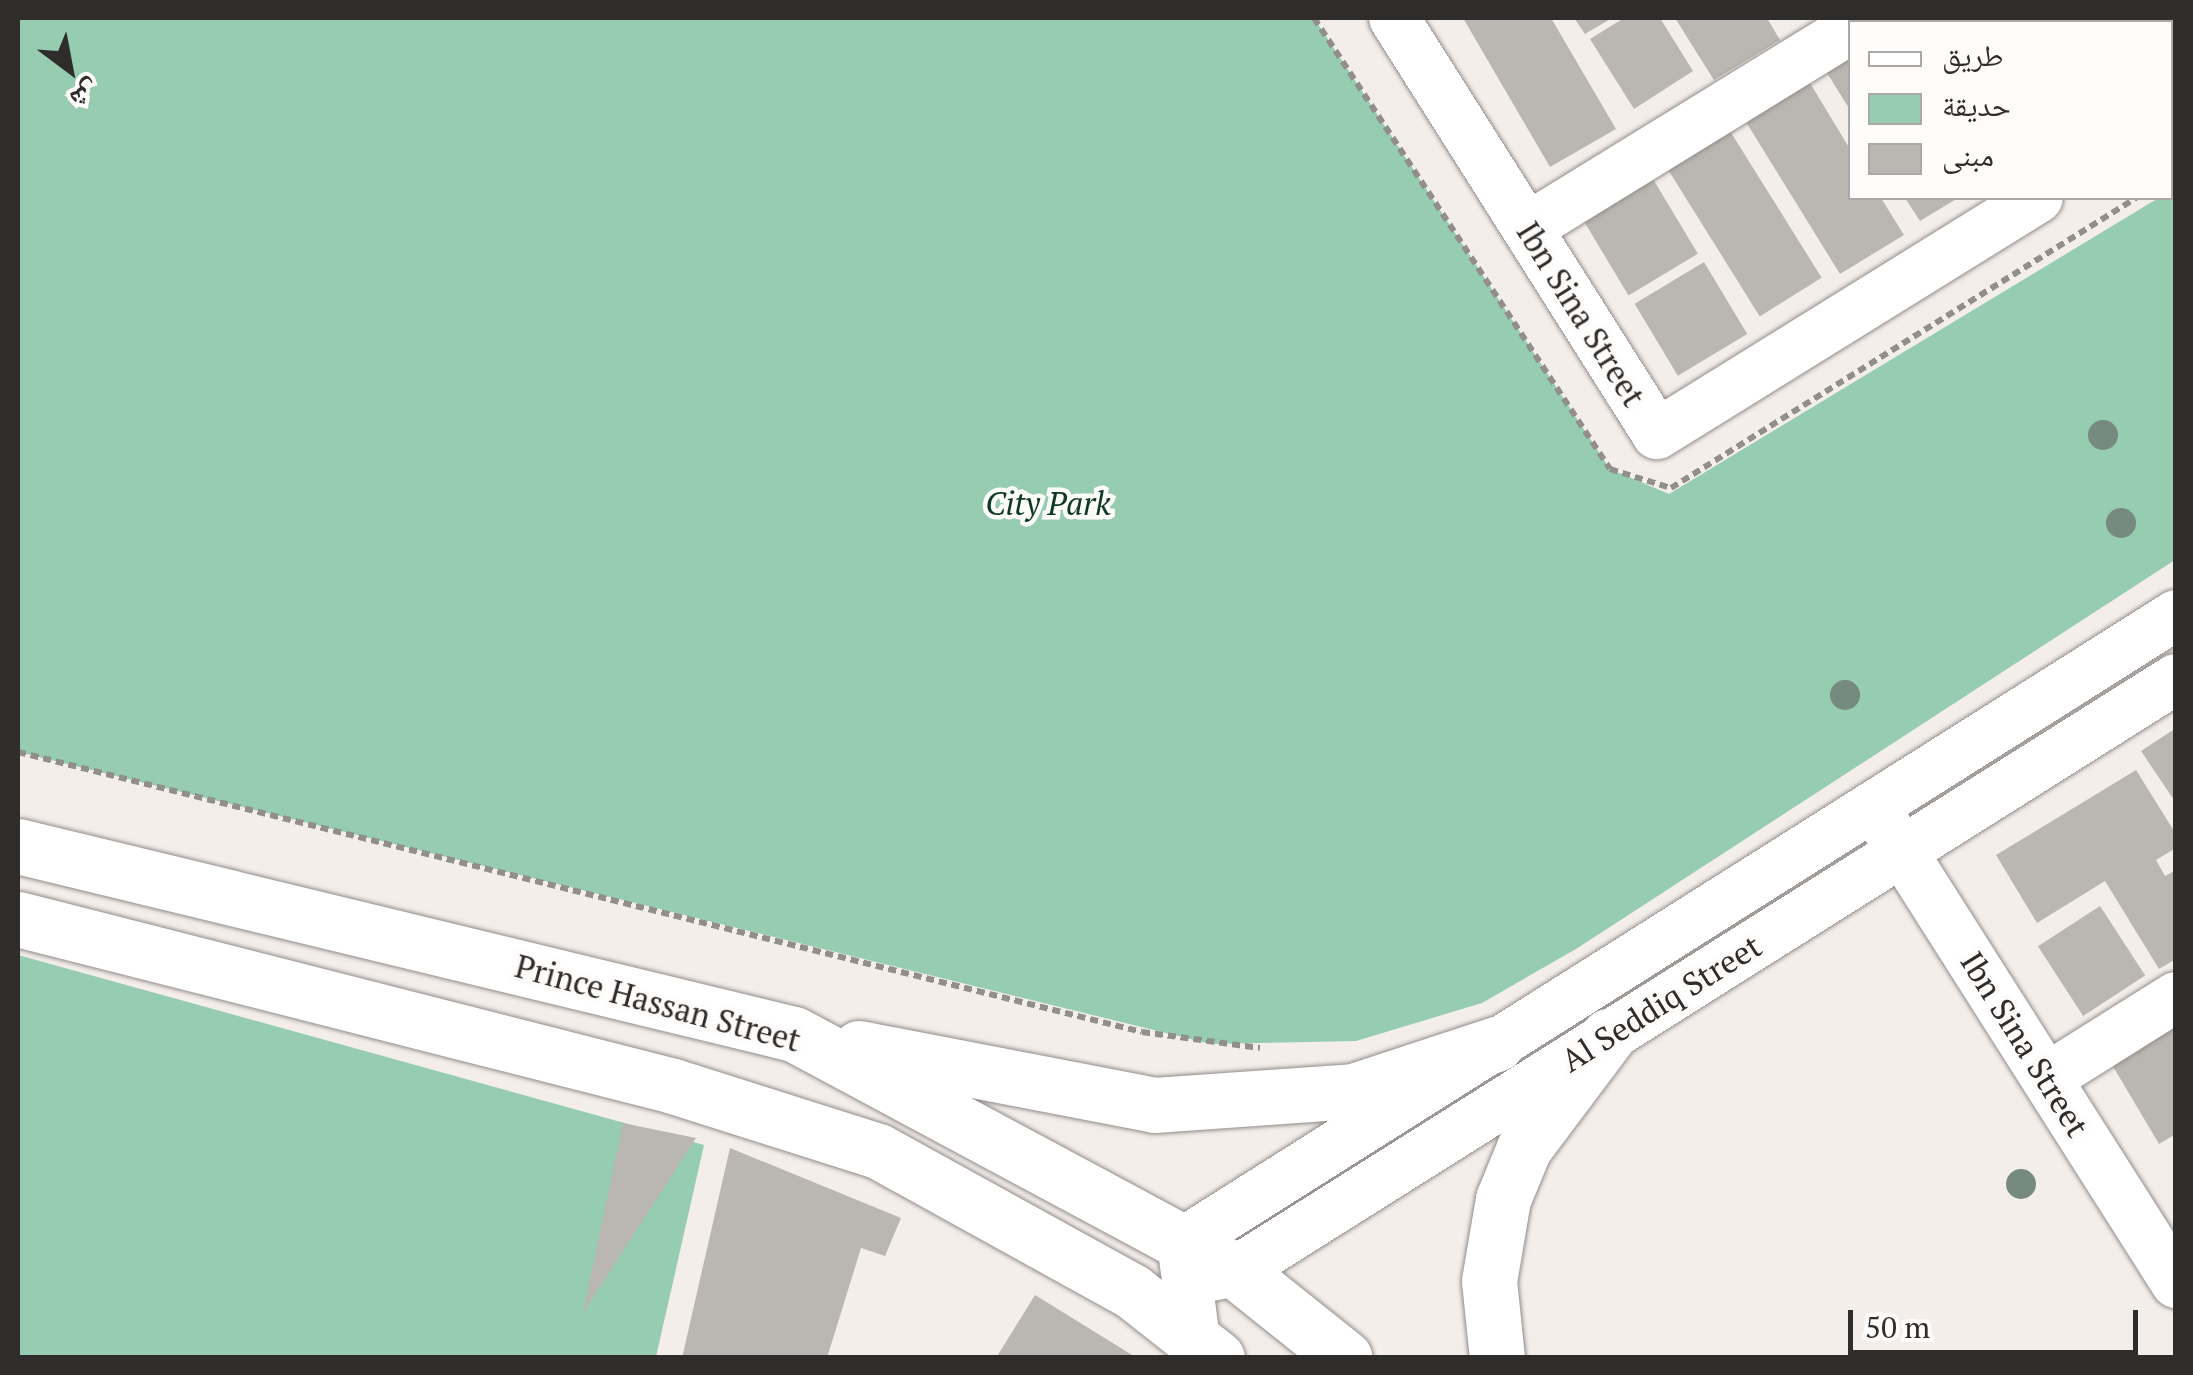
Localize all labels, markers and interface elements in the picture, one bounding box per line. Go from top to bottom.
north arrow [20,20,120,120]
legend [1848,20,2173,200]
text: طريق [1942,35,2003,75]
text: ش [64,72,109,119]
text: حديقة [1942,85,2011,125]
text: مبنى [1942,135,1994,175]
street label: Ibn Sina Street [1509,215,1653,413]
park label: City Park [985,484,1111,522]
street label: Al Seddiq Street [1554,926,1768,1080]
street label: Ibn Sina Street [1953,945,2097,1143]
street label: Prince Hassan Street [511,946,805,1060]
scale bar [1853,1290,2143,1352]
text: 50 m [1865,1307,1930,1347]

